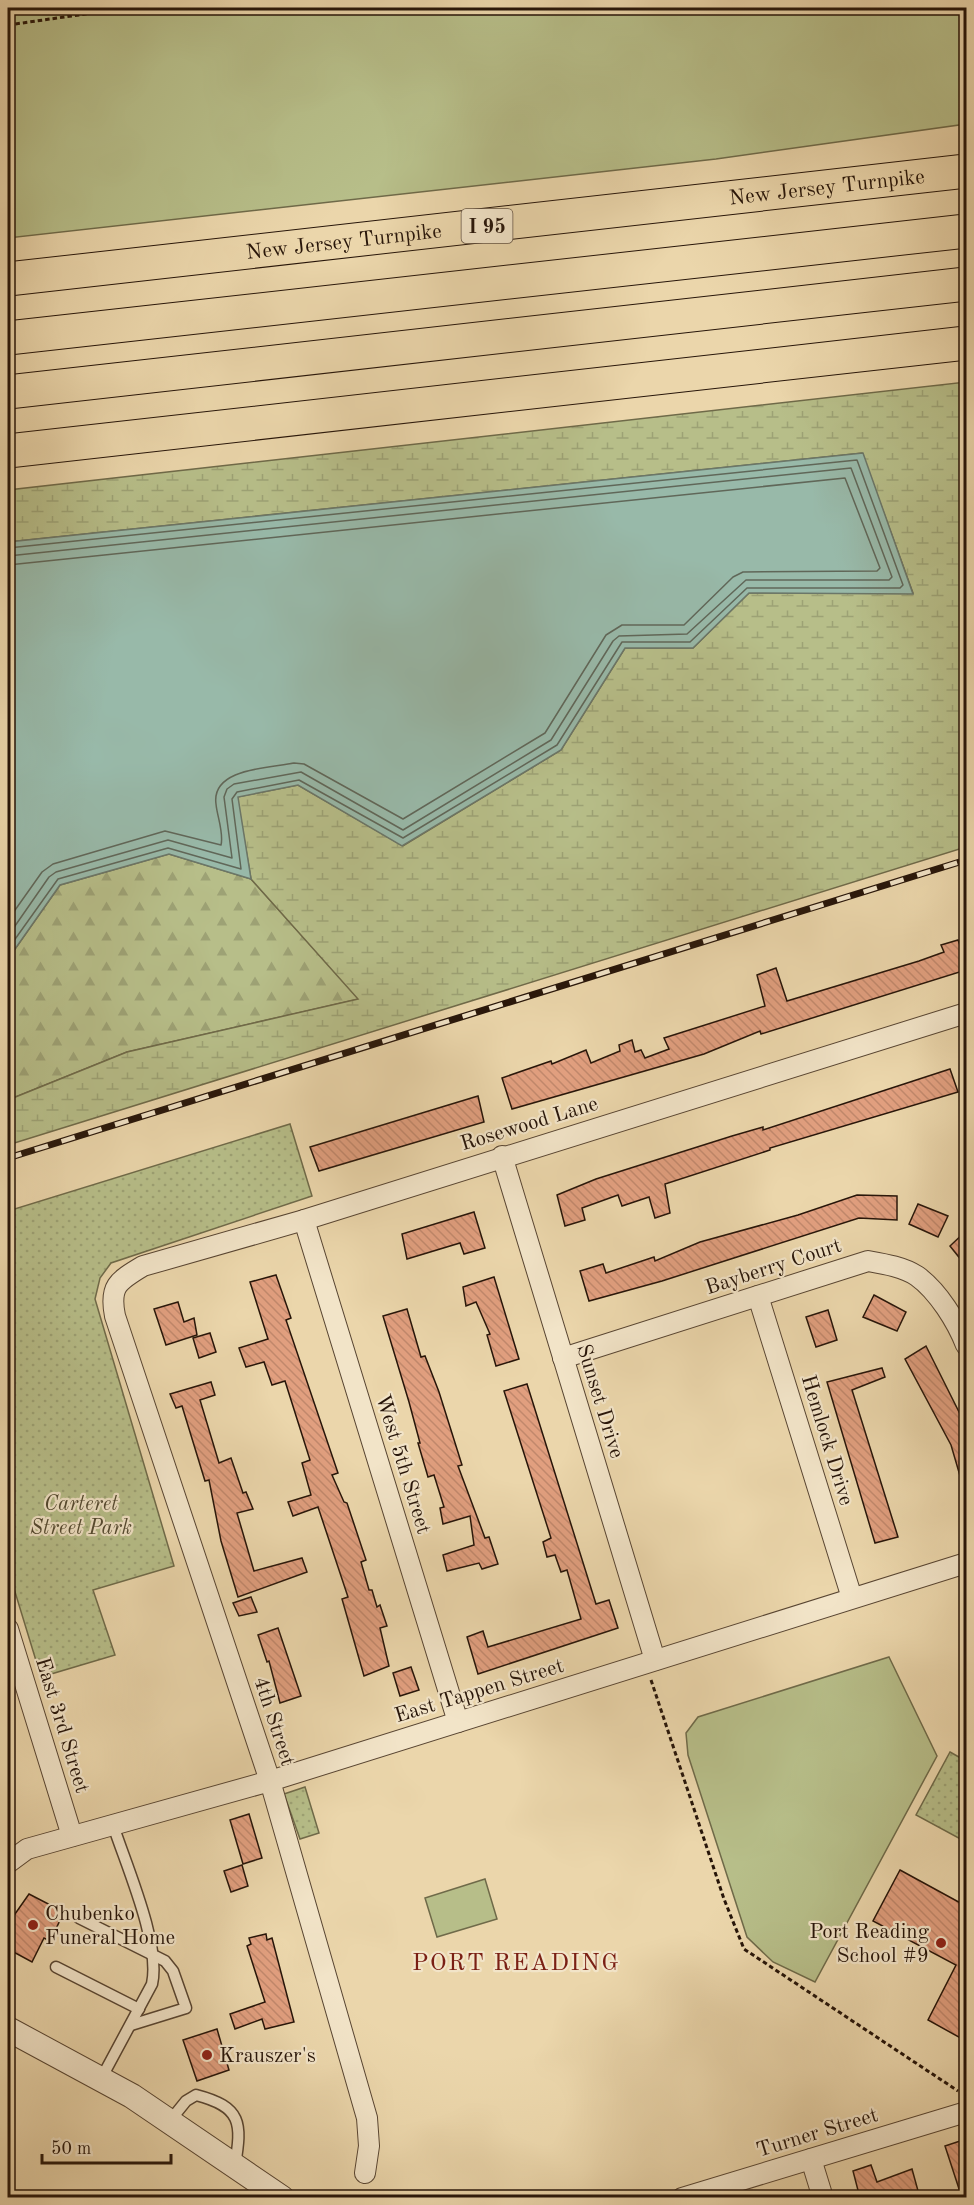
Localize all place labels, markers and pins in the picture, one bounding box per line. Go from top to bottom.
place label: Chubenko Funeral Home [45,1904,175,1949]
marker: Chubenko Funeral Home [26,1918,40,1932]
place label: Port Reading School #9 [809,1922,930,1967]
marker: Port Reading School #9 [934,1936,948,1950]
place label: Krauszer's [219,2046,316,2067]
marker: Krauszer's [200,2048,214,2062]

